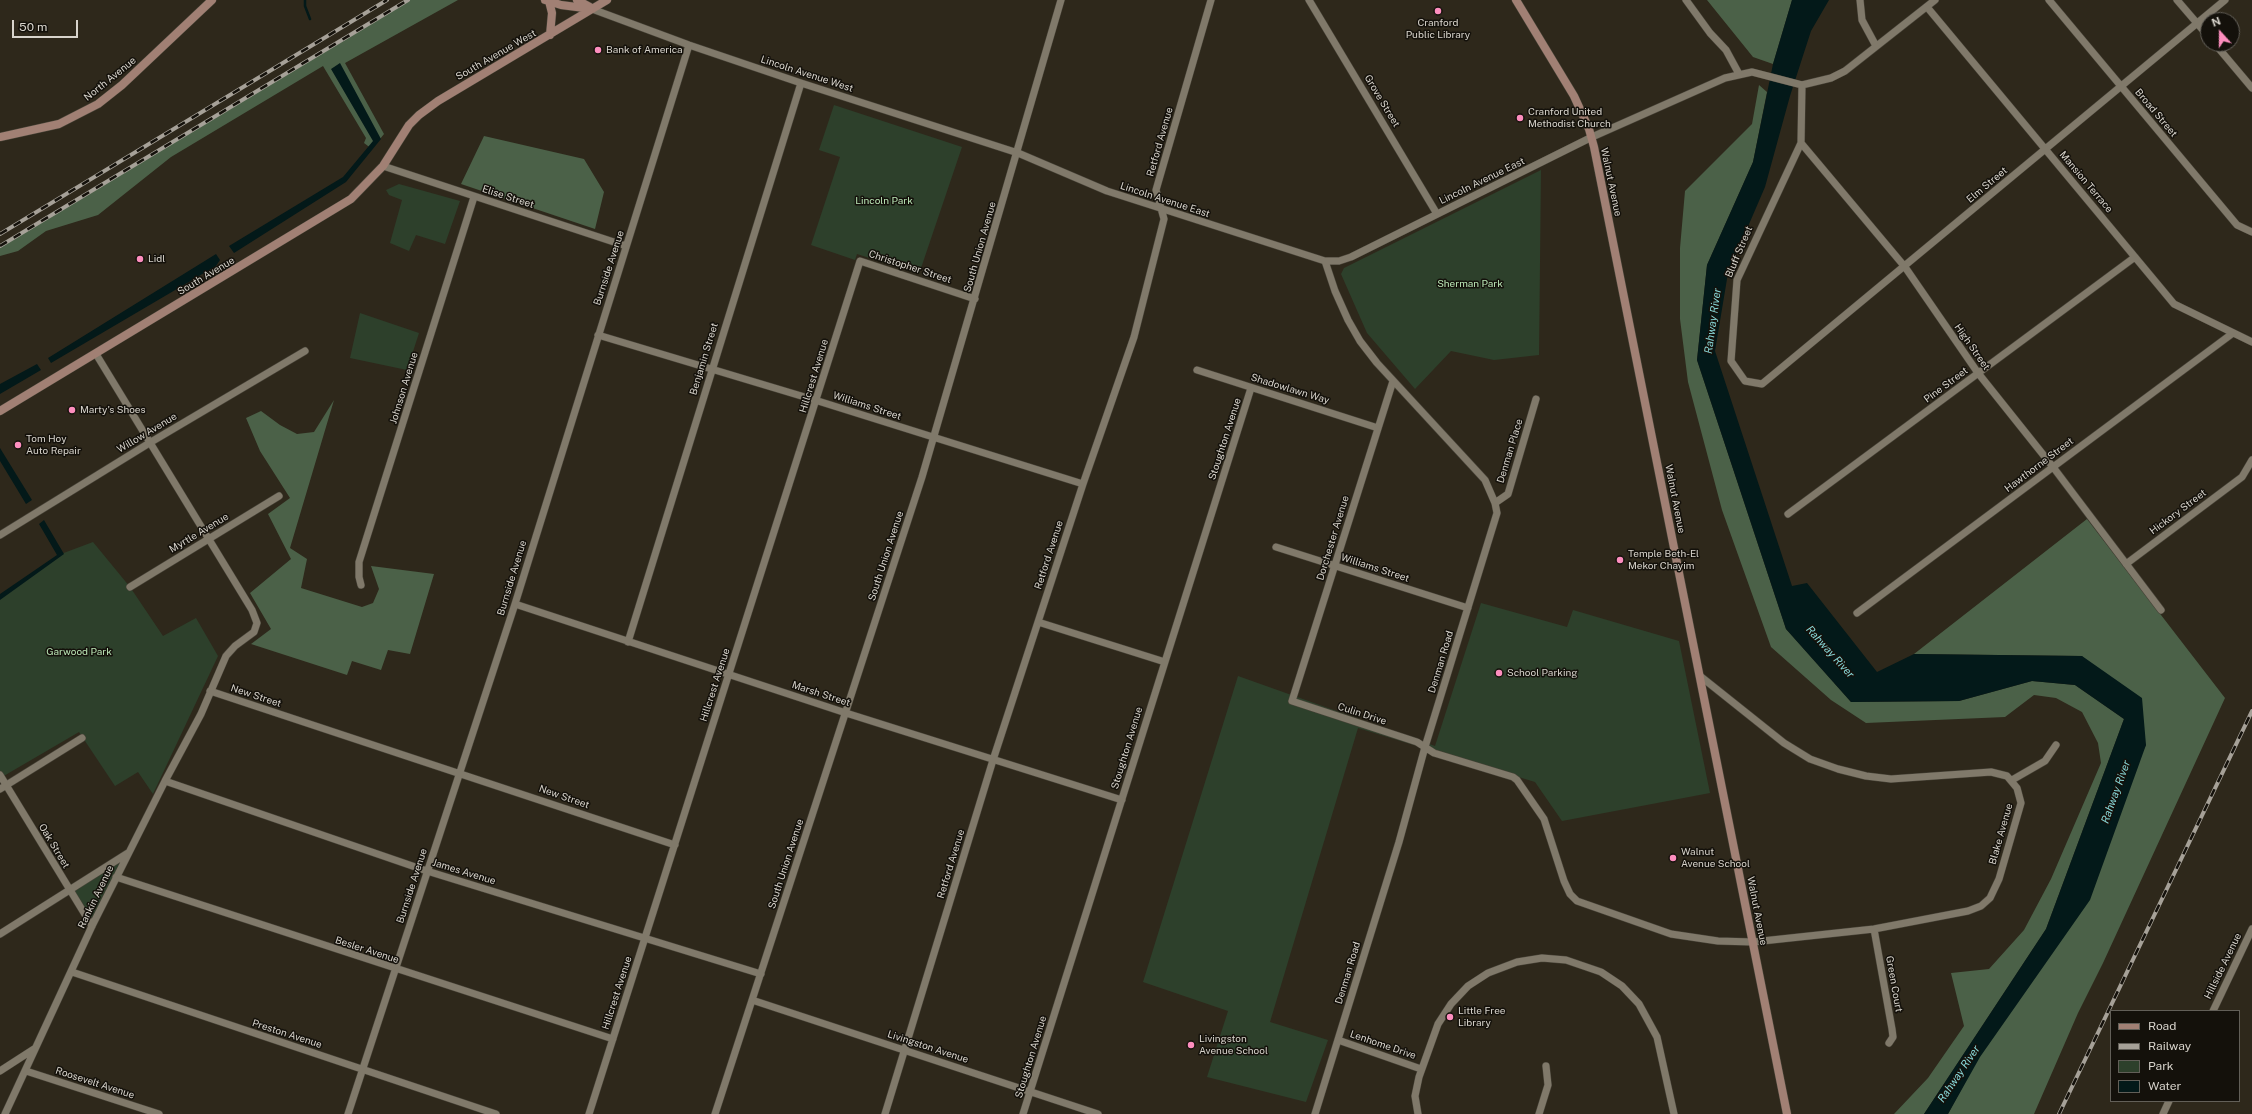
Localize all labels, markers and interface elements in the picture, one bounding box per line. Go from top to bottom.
marker: Cranford Public Library [1433,6,1443,16]
scale bar [14,12,80,38]
north arrow [2200,12,2240,52]
text: N [2210,15,2222,29]
place label: Cranford Public Library [1406,17,1470,40]
text: 50 m [19,20,47,34]
street label: South Avenue West [454,27,538,83]
place label: Bank of America [606,44,683,56]
marker: Bank of America [593,45,603,55]
street label: Lincoln Avenue West [759,53,855,95]
street label: North Avenue [82,54,138,104]
street label: Grove Street [1362,73,1402,129]
street label: Broad Street [2132,86,2180,140]
street label: Retford Avenue [1144,106,1176,178]
place label: Cranford United Methodist Church [1528,106,1611,130]
marker: Cranford United Methodist Church [1515,113,1525,123]
street label: Walnut Avenue [1598,147,1624,217]
street label: Mansion Terrace [2057,149,2115,215]
street label: Lincoln Avenue East [1437,155,1527,207]
street label: Elm Street [1964,165,2010,205]
street label: Lincoln Avenue East [1119,180,1211,220]
street label: Elise Street [481,183,535,211]
park label: Lincoln Park [855,195,913,207]
street label: South Union Avenue [961,200,999,294]
street label: Bluff Street [1723,224,1755,280]
street label: Burnside Avenue [591,229,627,307]
street label: Christopher Street [867,248,953,286]
place label: Lidl [148,253,165,265]
marker: Lidl [135,254,145,264]
street label: South Avenue [175,254,237,298]
park label: Sherman Park [1437,278,1503,290]
water label: Rahway River [1702,287,1724,355]
street label: Benjamin Street [687,321,721,397]
street label: High Street [1952,322,1992,372]
street label: Hillcrest Avenue [797,338,831,414]
street label: Johnson Avenue [387,351,421,425]
street label: Pine Street [1922,365,1970,405]
street label: Shadowlawn Way [1249,371,1331,407]
street label: Williams Street [831,389,903,423]
street label: Stoughton Avenue [1206,397,1244,481]
place label: Marty's Shoes [80,404,145,416]
marker: Marty's Shoes [67,405,77,415]
street label: Willow Avenue [115,410,179,456]
street label: Denman Place [1495,417,1525,485]
place label: Tom Hoy Auto Repair [26,433,81,456]
street label: Hawthorne Street [2002,435,2076,495]
marker: Tom Hoy Auto Repair [13,440,23,450]
street label: Walnut Avenue [1662,464,1688,534]
street label: Hickory Street [2147,487,2209,537]
street label: Dorchester Avenue [1314,494,1352,582]
street label: South Union Avenue [866,510,906,602]
street label: Myrtle Avenue [167,511,231,555]
street label: Retford Avenue [1032,519,1066,591]
street label: Burnside Avenue [495,539,529,617]
place label: Temple Beth-El Mekor Chayim [1628,548,1699,572]
street label: Williams Street [1339,551,1411,585]
marker: Temple Beth-El Mekor Chayim [1615,555,1625,565]
water label: Rahway River [1803,623,1857,681]
street label: Denman Road [1426,629,1456,695]
park label: Garwood Park [46,646,112,658]
street label: Hillcrest Avenue [698,647,732,723]
place label: School Parking [1507,667,1577,679]
marker: School Parking [1494,668,1504,678]
street label: Marsh Street [790,679,852,709]
street label: New Street [229,682,283,710]
street label: Culin Drive [1336,701,1388,727]
street label: Stoughton Avenue [1109,705,1145,791]
water label: Rahway River [2099,759,2133,825]
street label: New Street [537,783,591,811]
street label: Blake Avenue [1987,802,2015,866]
street label: South Union Avenue [766,818,806,910]
street label: Oak Street [36,821,72,871]
street label: Retford Avenue [935,828,967,900]
place label: Walnut Avenue School [1681,846,1750,870]
street label: Burnside Avenue [394,847,430,925]
marker: Walnut Avenue School [1668,853,1678,863]
street label: James Avenue [431,857,497,887]
street label: Rankin Avenue [76,864,116,930]
street label: Walnut Avenue [1744,876,1770,946]
street label: Hillside Avenue [2202,931,2244,1001]
street label: Besler Avenue [333,934,401,966]
street label: Denman Road [1333,940,1363,1006]
street label: Hillcrest Avenue [600,955,634,1031]
street label: Green Court [1883,955,1905,1013]
place label: Little Free Library [1458,1005,1506,1028]
legend [2110,1010,2240,1102]
marker: Little Free Library [1445,1012,1455,1022]
street label: Stoughton Avenue [1013,1014,1049,1100]
street label: Preston Avenue [251,1017,323,1051]
text: Road [2148,1019,2176,1033]
street label: Livingston Avenue [886,1028,970,1066]
street label: Lenhome Drive [1348,1028,1418,1062]
place label: Livingston Avenue School [1199,1033,1268,1056]
text: Railway [2148,1039,2191,1053]
marker: Livingston Avenue School [1186,1040,1196,1050]
water label: Rahway River [1935,1043,1983,1105]
text: Park [2148,1059,2174,1073]
street label: Roosevelt Avenue [54,1065,136,1101]
text: Water [2148,1079,2181,1093]

